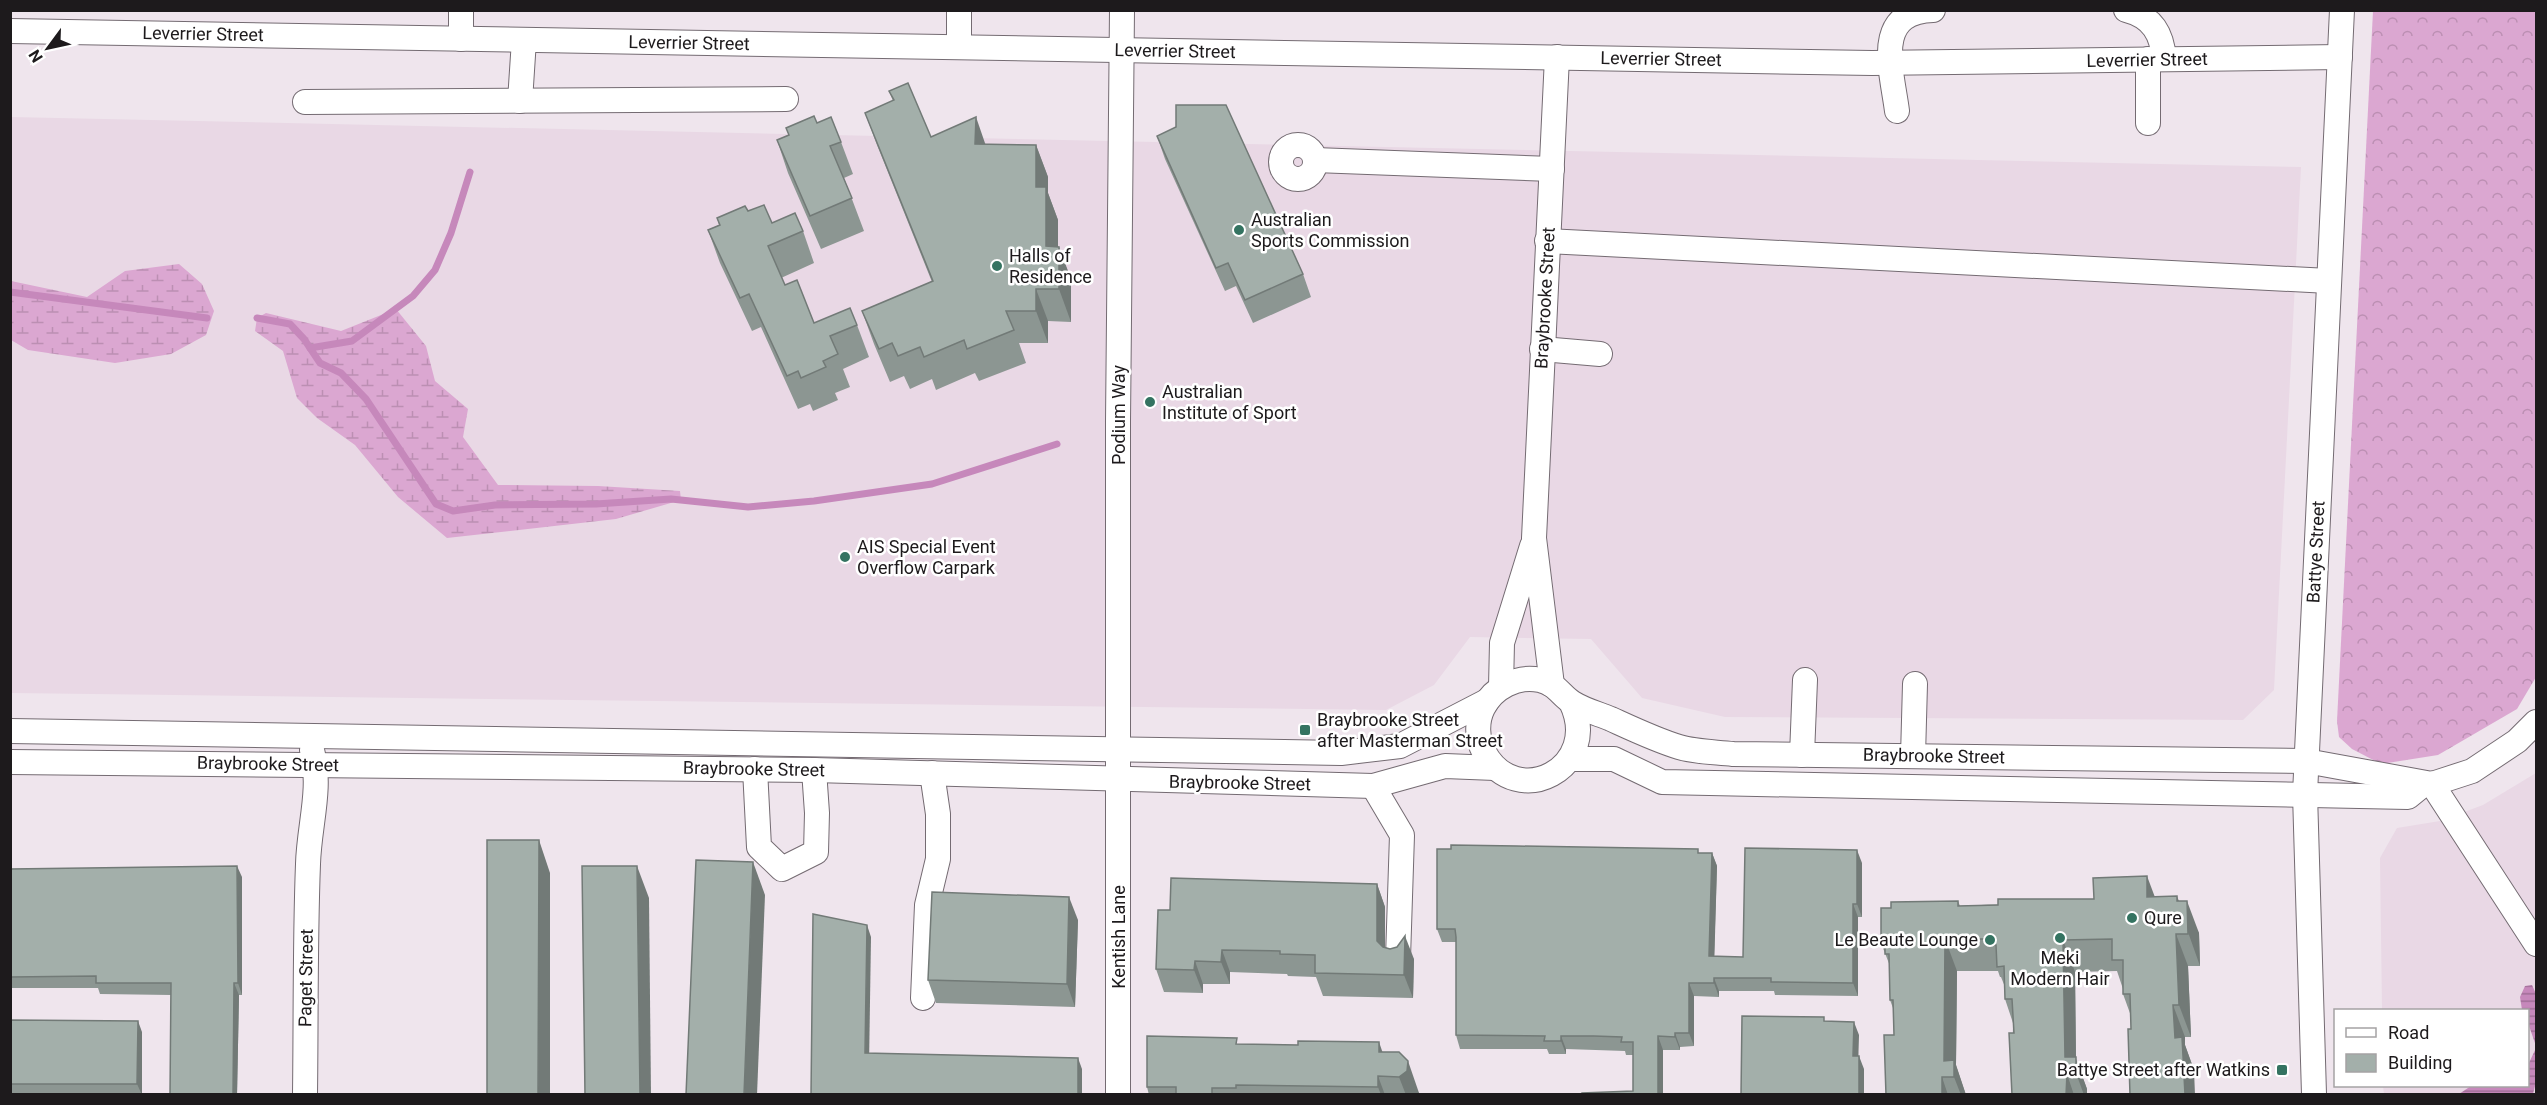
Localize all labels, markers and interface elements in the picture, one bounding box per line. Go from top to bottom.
north arrow [18,18,78,78]
street label: Leverrier Street [142,22,264,45]
street label: Leverrier Street [628,31,750,54]
street label: Leverrier Street [1114,39,1236,62]
text: N [25,46,47,66]
street label: Leverrier Street [1600,47,1722,70]
street label: Leverrier Street [2086,48,2208,71]
place label: Australian Sports Commission [1251,209,1409,251]
marker: Australian Sports Commission [1232,223,1246,237]
street label: Braybrooke Street [1530,226,1559,370]
place label: Halls of Residence [1009,245,1092,287]
marker: Halls of Residence [990,259,1004,273]
street label: Podium Way [1108,364,1129,465]
place label: Australian Institute of Sport [1162,381,1297,423]
marker: Australian Institute of Sport [1143,395,1157,409]
street label: Battye Street [2302,500,2329,604]
place label: AIS Special Event Overflow Carpark [857,536,996,578]
marker: AIS Special Event Overflow Carpark [838,550,852,564]
place label: Braybrooke Street after Masterman Street [1317,709,1503,751]
marker: Braybrooke Street after Masterman Street [1298,723,1312,737]
street label: Braybrooke Street [1863,744,2005,767]
street label: Braybrooke Street [197,752,339,775]
street label: Braybrooke Street [683,757,825,780]
street label: Braybrooke Street [1169,771,1311,794]
street label: Kentish Lane [1108,885,1129,989]
place label: Qure [2144,907,2182,928]
marker: Qure [2125,911,2139,925]
street label: Paget Street [294,928,317,1027]
place label: Le Beaute Lounge [1834,929,1978,950]
marker: Meki Modern Hair [2053,931,2067,945]
marker: Le Beaute Lounge [1983,933,1997,947]
place label: Meki Modern Hair [2010,947,2110,989]
legend [2334,1009,2529,1087]
text: Road [2388,1022,2429,1043]
text: Building [2388,1052,2452,1073]
place label: Battye Street after Watkins [2057,1059,2270,1080]
marker: Battye Street after Watkins [2275,1063,2289,1077]

